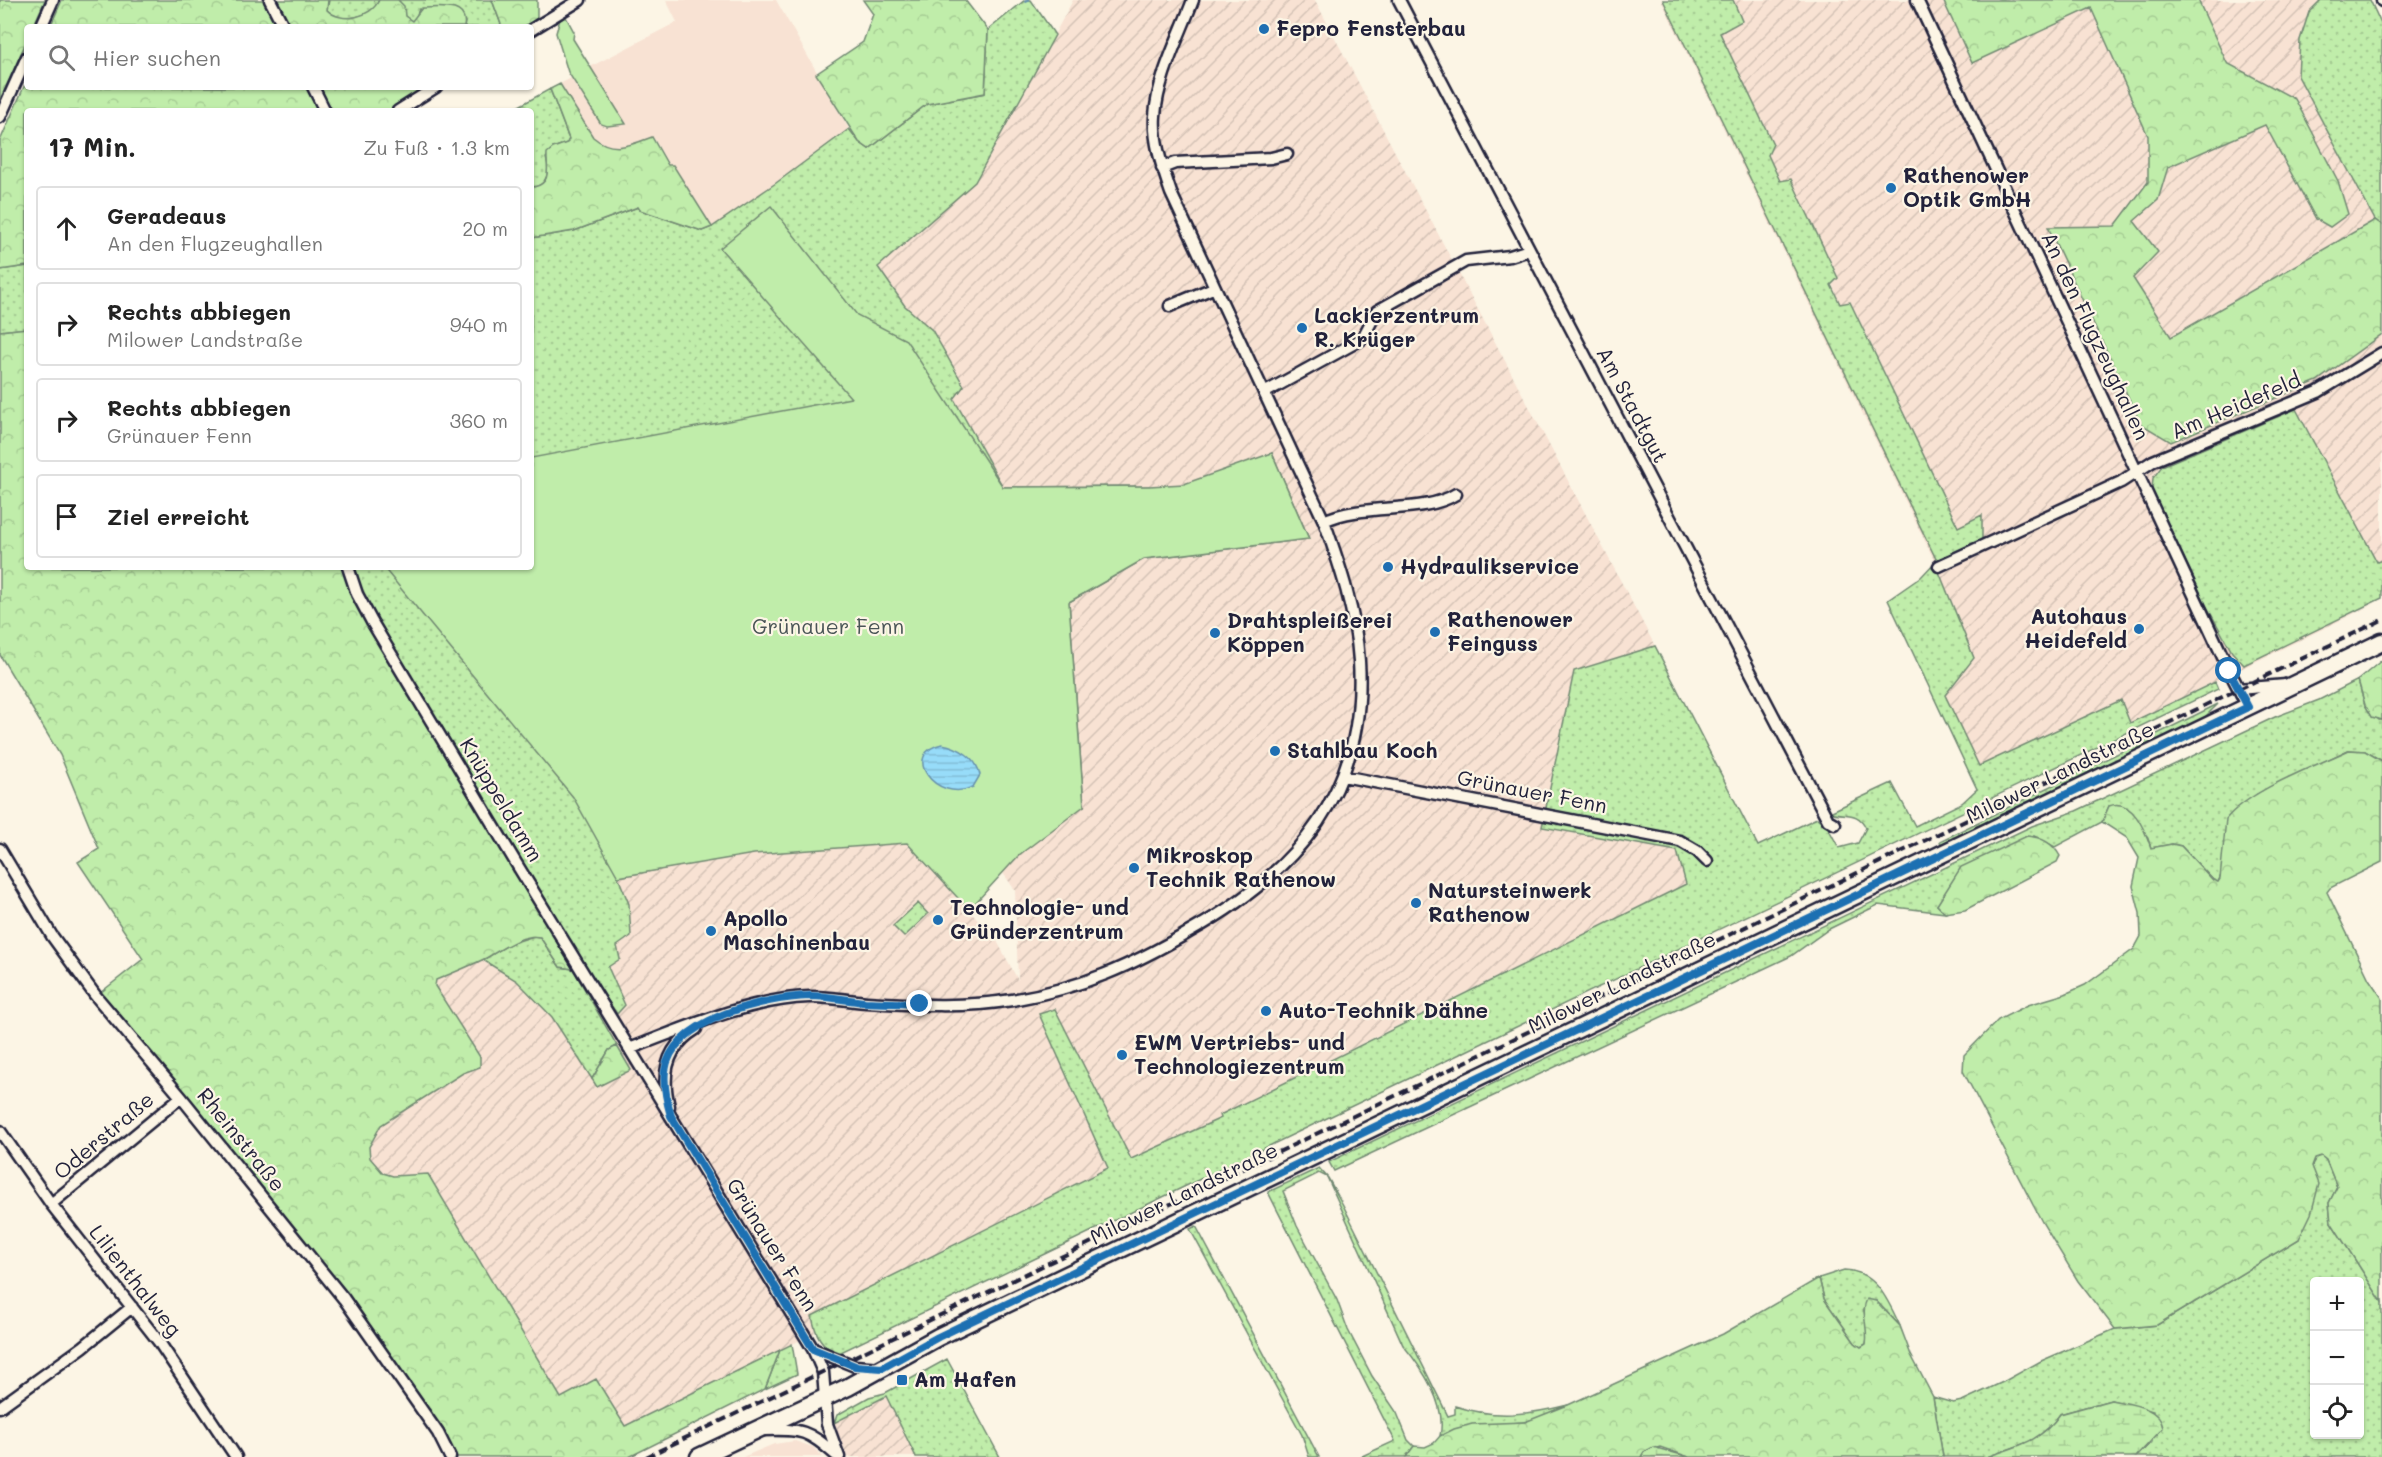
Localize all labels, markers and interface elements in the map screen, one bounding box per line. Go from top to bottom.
place label: Fepro Fensterbau [1276,14,1466,41]
marker: Fepro Fensterbau [1257,22,1271,36]
search box [24,24,534,90]
icon: search [45,41,78,74]
text: Hier suchen [93,43,221,72]
text: 17 Min. [48,130,136,164]
text: Zu Fuß · 1.3 km [363,134,510,160]
place label: Rathenower Optik GmbH [1903,161,2032,212]
marker: Rathenower Optik GmbH [1884,181,1898,195]
text: Geradeaus [107,201,226,230]
icon: ahead [50,212,83,245]
text: 20 m [462,215,508,241]
street label: An den Flugzeughallen [2036,227,2156,444]
text: An den Flugzeughallen [107,230,323,256]
text: Rechts abbiegen [107,297,291,326]
place label: Lackierzentrum R. Krüger [1314,301,1479,352]
icon: right [50,308,83,341]
text: 940 m [450,311,508,337]
marker: Lackierzentrum R. Krüger [1295,321,1309,335]
text: Milower Landstraße [107,326,303,352]
street label: Am Stadtgut [1591,342,1675,467]
street label: Am Heidefeld [2166,365,2304,444]
text: Rechts abbiegen [107,393,291,422]
icon: right [50,404,83,437]
text: 360 m [450,407,508,433]
text: Grünauer Fenn [107,422,252,448]
icon: arrive [50,500,83,533]
text: Ziel erreicht [107,502,249,531]
place label: Hydraulikservice [1400,552,1579,580]
marker: Hydraulikservice [1381,560,1395,574]
place label: Autohaus Heidefeld [2024,602,2127,653]
place label: Rathenower Feinguss [1447,605,1573,656]
place label: Drahtspleißerei Köppen [1227,606,1393,657]
park label: Grünauer Fenn [752,612,904,639]
marker: Autohaus Heidefeld [2132,622,2146,636]
marker: Rathenower Feinguss [1428,625,1442,639]
marker: Drahtspleißerei Köppen [1208,626,1222,640]
route start [2215,657,2241,683]
street label: Milower Landstraße [1961,714,2158,829]
street label: Knüppeldamm [455,732,550,866]
place label: Stahlbau Koch [1287,736,1437,763]
marker: Stahlbau Koch [1268,744,1282,758]
street label: Grünauer Fenn [1455,763,1609,818]
place label: Mikroskop Technik Rathenow [1146,841,1336,892]
marker: Mikroskop Technik Rathenow [1127,861,1141,875]
place label: Natursteinwerk Rathenow [1428,876,1592,927]
place label: Technologie- und Gründerzentrum [950,893,1129,944]
marker: Natursteinwerk Rathenow [1409,896,1423,910]
place label: Apollo Maschinenbau [723,904,870,955]
marker: Technologie- und Gründerzentrum [931,913,945,927]
marker: Apollo Maschinenbau [704,924,718,938]
street label: Milower Landstraße [1523,924,1720,1039]
route end [906,990,932,1016]
place label: Auto-Technik Dähne [1278,996,1488,1023]
marker: Auto-Technik Dähne [1259,1004,1273,1018]
place label: EWM Vertriebs- und Technologiezentrum [1134,1028,1345,1079]
marker: EWM Vertriebs- und Technologiezentrum [1115,1048,1129,1062]
street label: Rheinstraße [192,1082,292,1196]
street label: Oderstraße [47,1085,159,1185]
street label: Milower Landstraße [1085,1135,1282,1250]
street label: Grünauer Fenn [722,1173,825,1316]
street label: Lilienthalweg [84,1219,188,1341]
map controls [2310,1277,2364,1439]
button: + [2310,1277,2364,1331]
button: − [2310,1331,2364,1385]
place label: Am Hafen [914,1365,1016,1392]
marker: Am Hafen [895,1373,909,1387]
button: locate [2310,1385,2364,1439]

